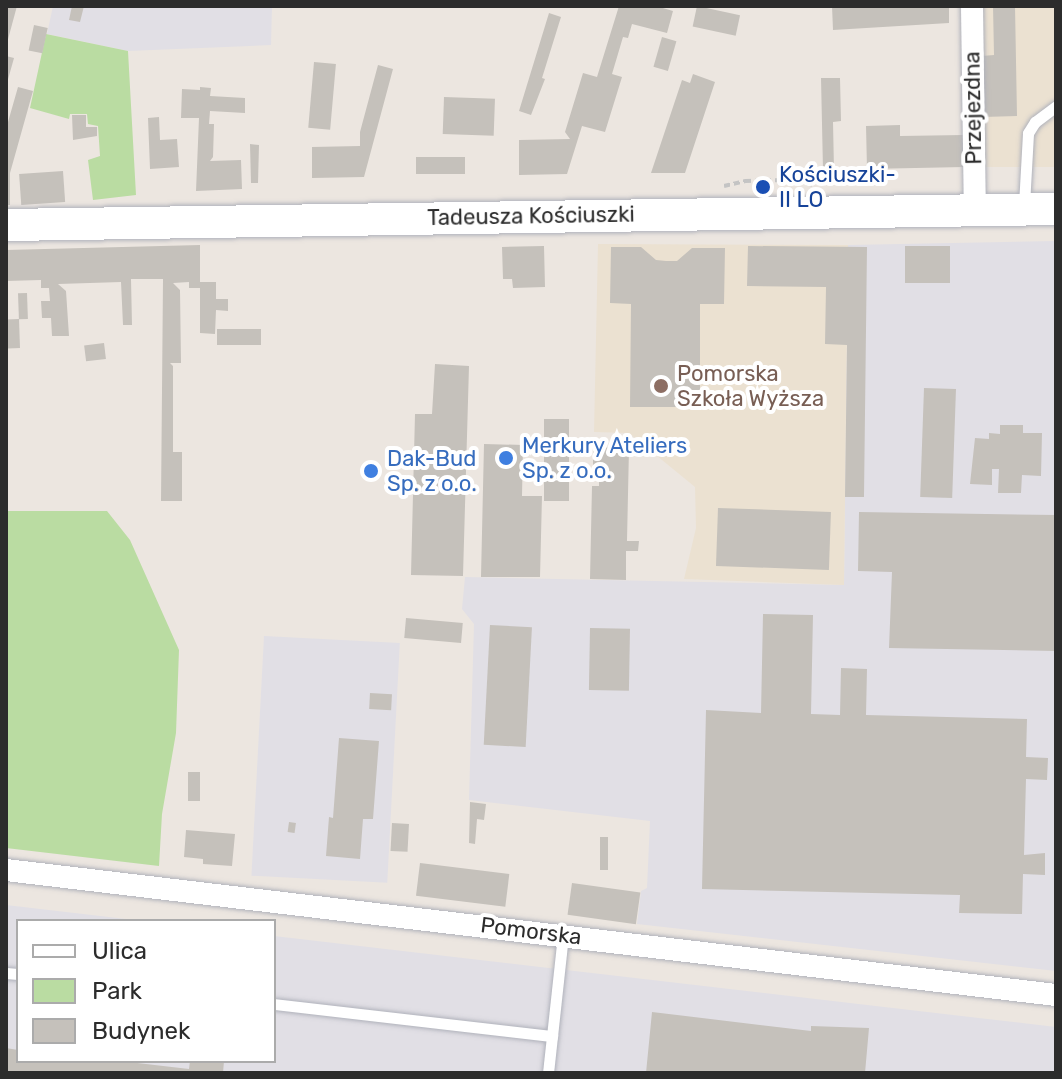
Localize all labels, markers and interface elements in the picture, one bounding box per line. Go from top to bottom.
street label: Przejezdna [959,51,987,165]
place label: Kościuszki- II LO [779,161,896,212]
marker: Kościuszki- II LO [754,178,772,196]
street label: Tadeusza Kościuszki [427,201,635,231]
place label: Pomorska Szkoła Wyższa [677,360,824,412]
marker: Pomorska Szkoła Wyższa [652,377,670,395]
place label: Merkury Ateliers Sp. z o.o. [522,432,688,484]
place label: Dak-Bud Sp. z o.o. [387,445,477,496]
marker: Merkury Ateliers Sp. z o.o. [497,449,515,467]
marker: Dak-Bud Sp. z o.o. [362,462,380,480]
street label: Pomorska [479,912,583,950]
legend [16,919,276,1063]
text: Ulica [92,937,147,965]
text: Park [92,977,142,1005]
text: Budynek [92,1017,190,1045]

